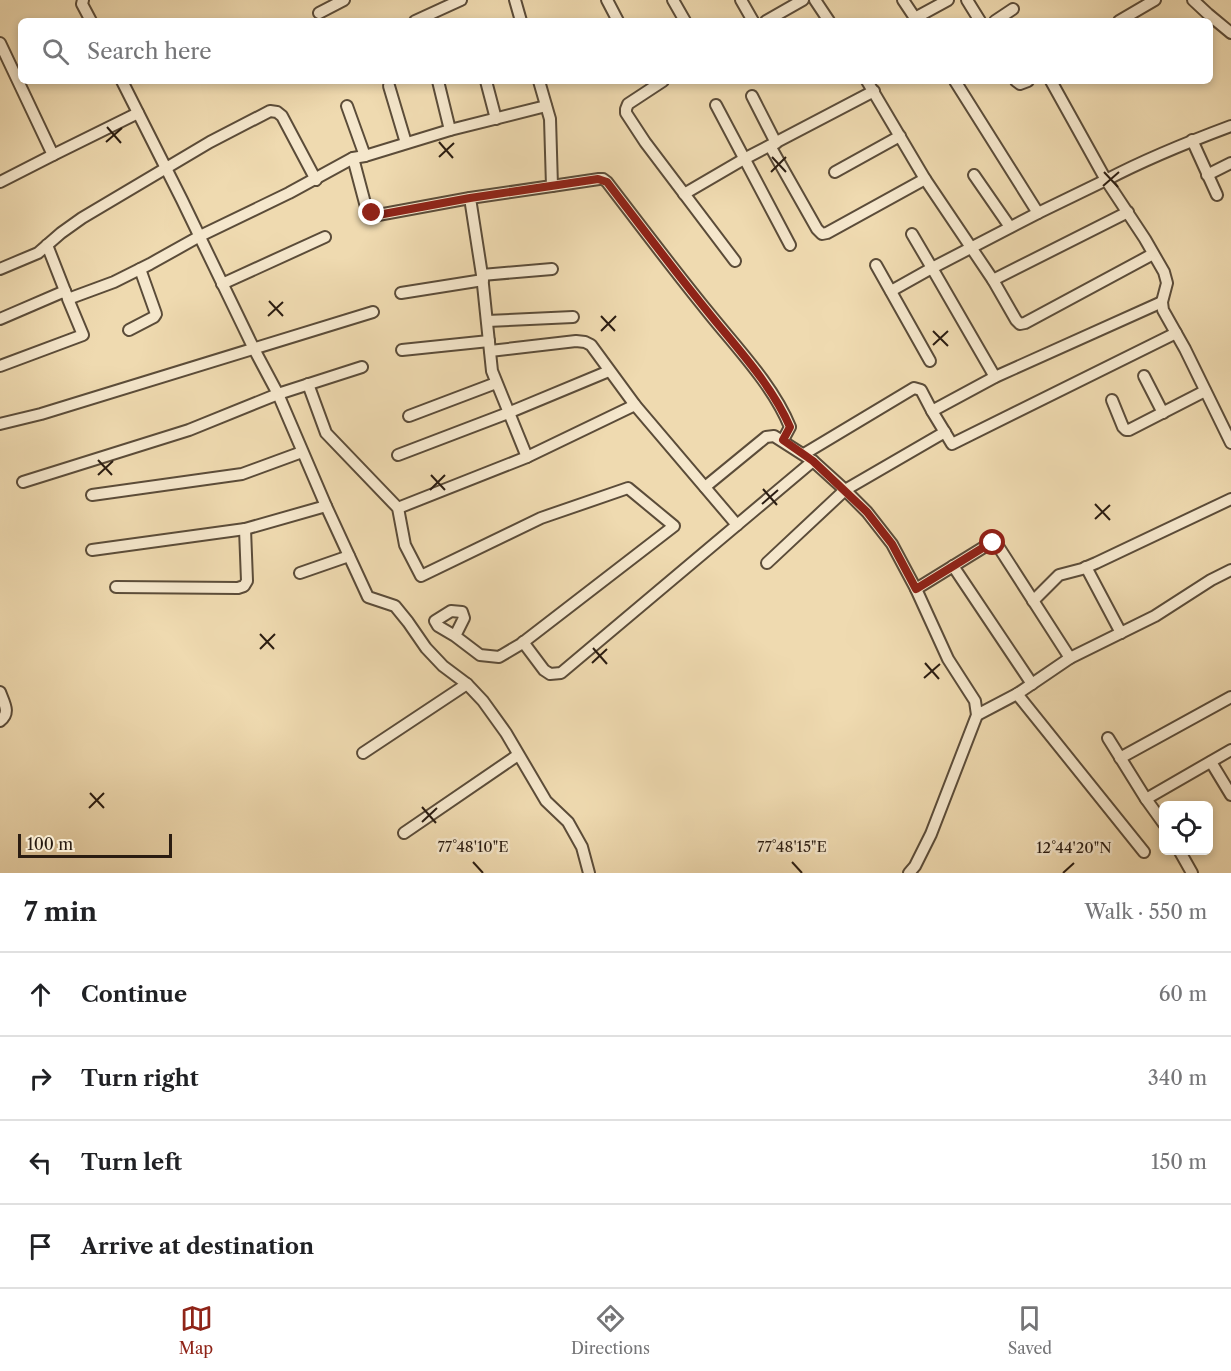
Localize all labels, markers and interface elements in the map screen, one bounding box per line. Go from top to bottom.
search box [18,18,1213,84]
icon: search [39,35,72,68]
text: Search here [87,38,212,65]
route end [358,199,384,225]
route start [979,529,1005,555]
map controls [1159,801,1213,855]
button: locate [1159,801,1213,855]
scale bar [18,831,172,858]
text: 100 m [27,834,73,854]
text: 77°48'10"E [437,837,509,856]
text: 77°48'15"E [757,837,827,856]
text: 12°44'20"N [1036,838,1112,857]
text: 7 min [24,896,97,928]
text: Walk · 550 m [1085,900,1207,924]
icon: ahead [24,978,57,1011]
text: Continue [81,981,187,1008]
text: 60 m [1159,982,1207,1006]
icon: right [24,1062,57,1095]
text: Turn right [81,1065,199,1092]
text: 340 m [1148,1066,1207,1090]
icon: left [24,1146,57,1179]
text: Turn left [81,1149,182,1176]
text: 150 m [1151,1150,1207,1174]
icon: arrive [24,1230,57,1263]
text: Arrive at destination [81,1233,314,1260]
tab: Map [179,1302,213,1358]
tab: Directions [571,1302,650,1358]
tab: Saved [1008,1302,1052,1358]

